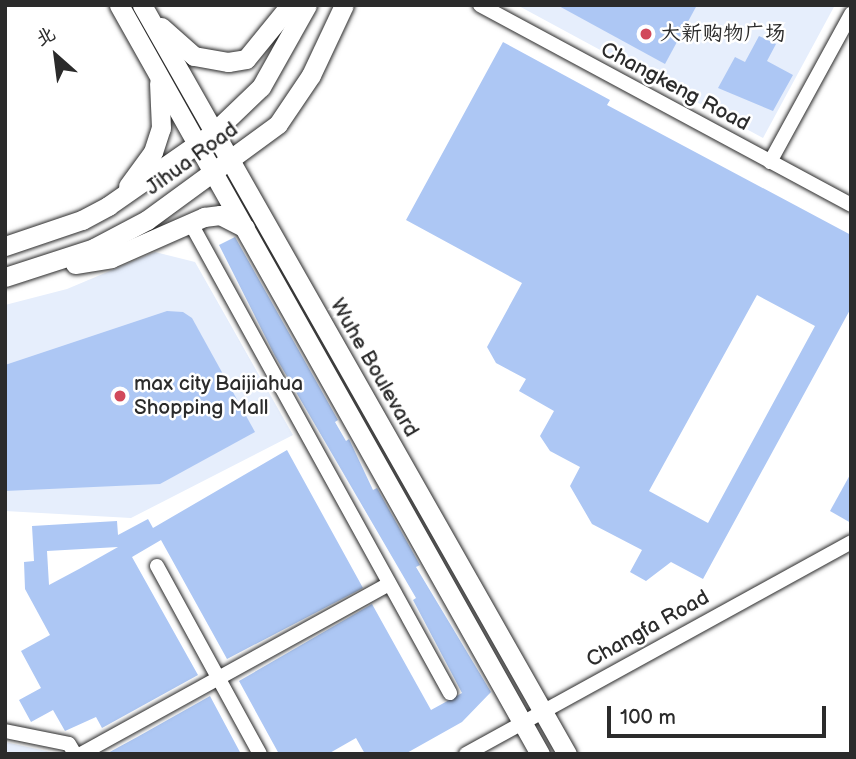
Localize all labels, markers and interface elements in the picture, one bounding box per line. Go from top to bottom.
north arrow [21,21,91,91]
place label: 大新购物广场 [660,21,786,47]
text: 北 [32,22,60,52]
marker: 大新购物广场 [638,26,654,42]
street label: Changkeng Road [596,37,754,137]
street label: Jihua Road [141,117,243,201]
street label: Wuhe Boulevard [324,294,424,442]
place label: max city Baijiahua Shopping Mall [134,371,305,421]
marker: max city Baijiahua Shopping Mall [112,388,128,404]
street label: Changfa Road [582,585,714,673]
scale bar [611,692,830,736]
text: 100 m [620,705,676,730]

